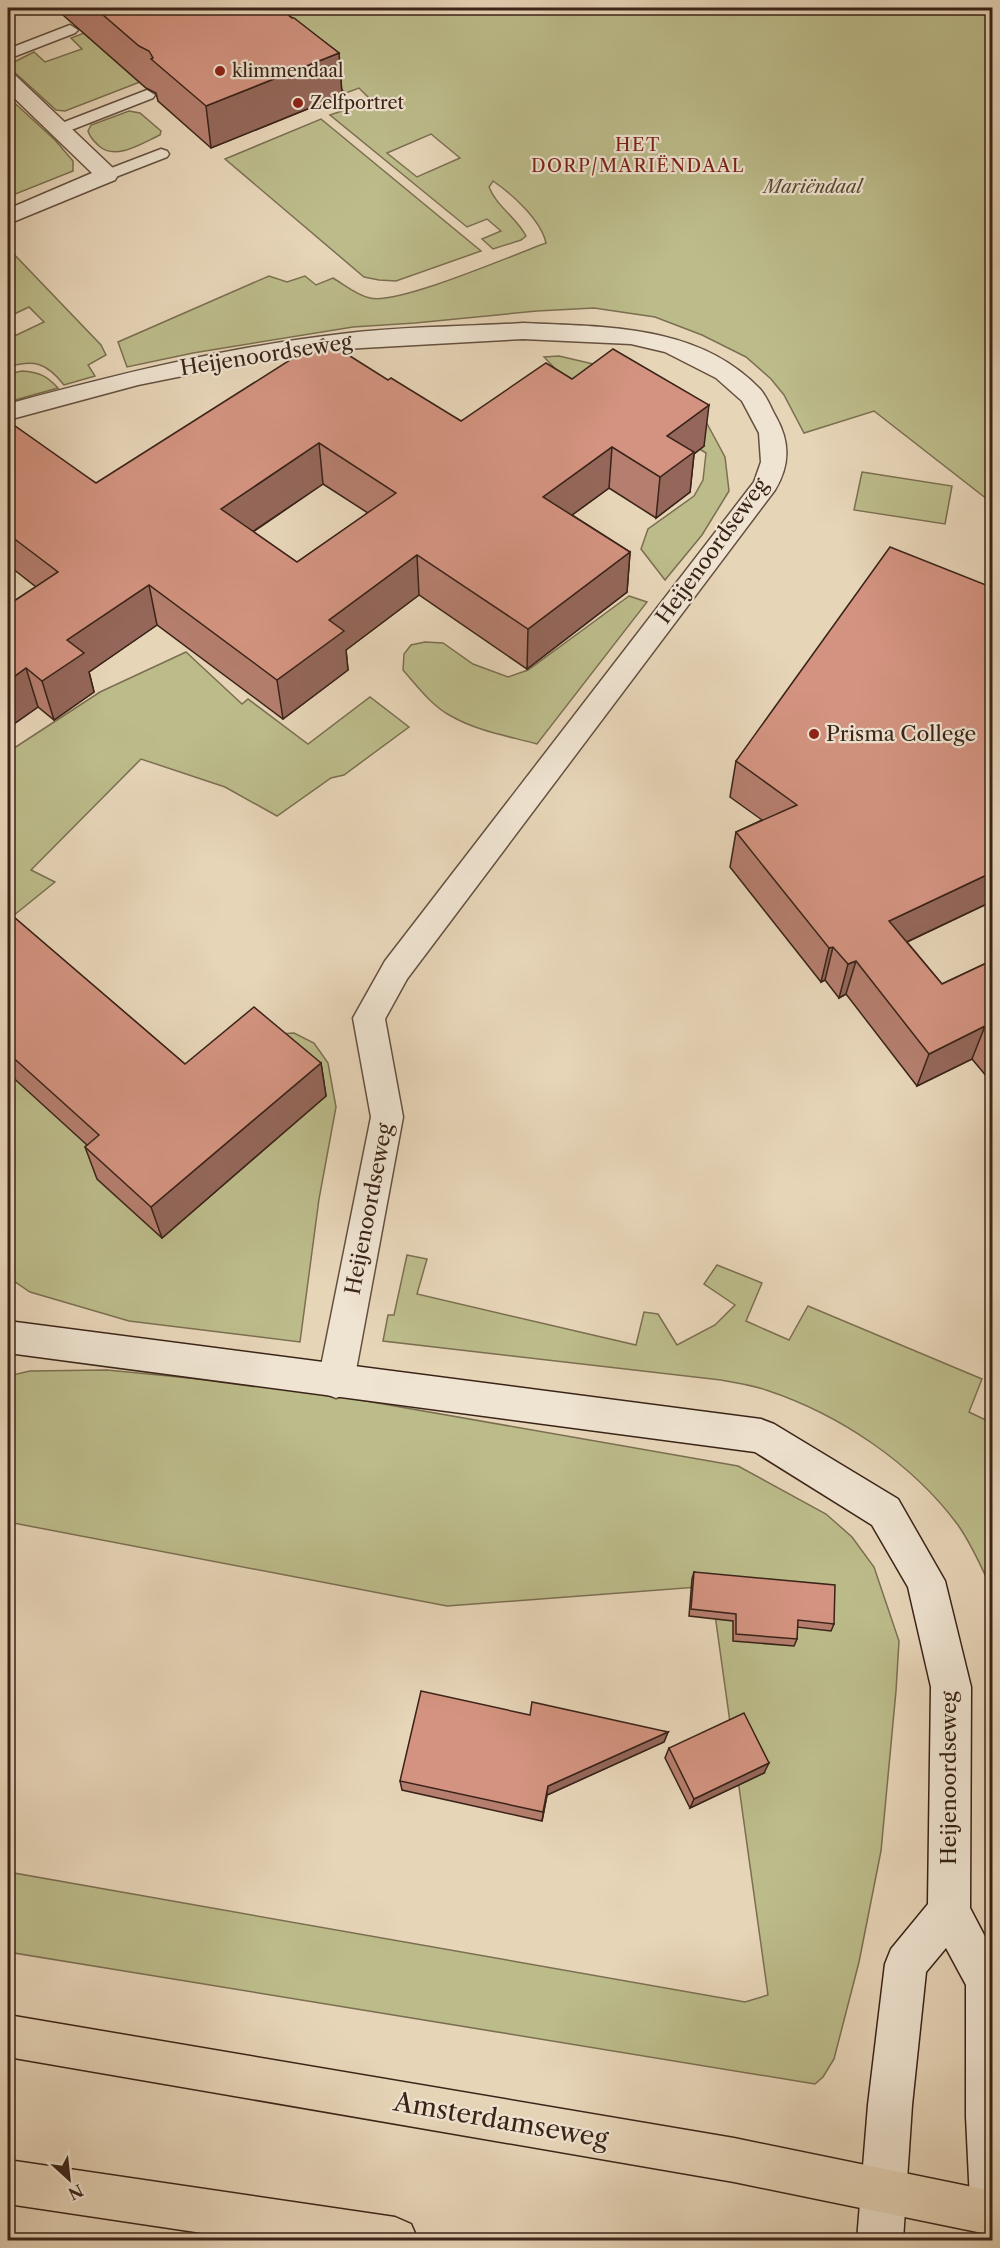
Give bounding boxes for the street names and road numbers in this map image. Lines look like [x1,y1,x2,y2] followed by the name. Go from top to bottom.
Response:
[178,328,355,380] street label: Heijenoordseweg
[650,472,773,628] street label: Heijenoordseweg
[340,1120,398,1297] street label: Heijenoordseweg
[936,1690,961,1865] street label: Heijenoordseweg
[390,2085,611,2155] street label: Amsterdamseweg

